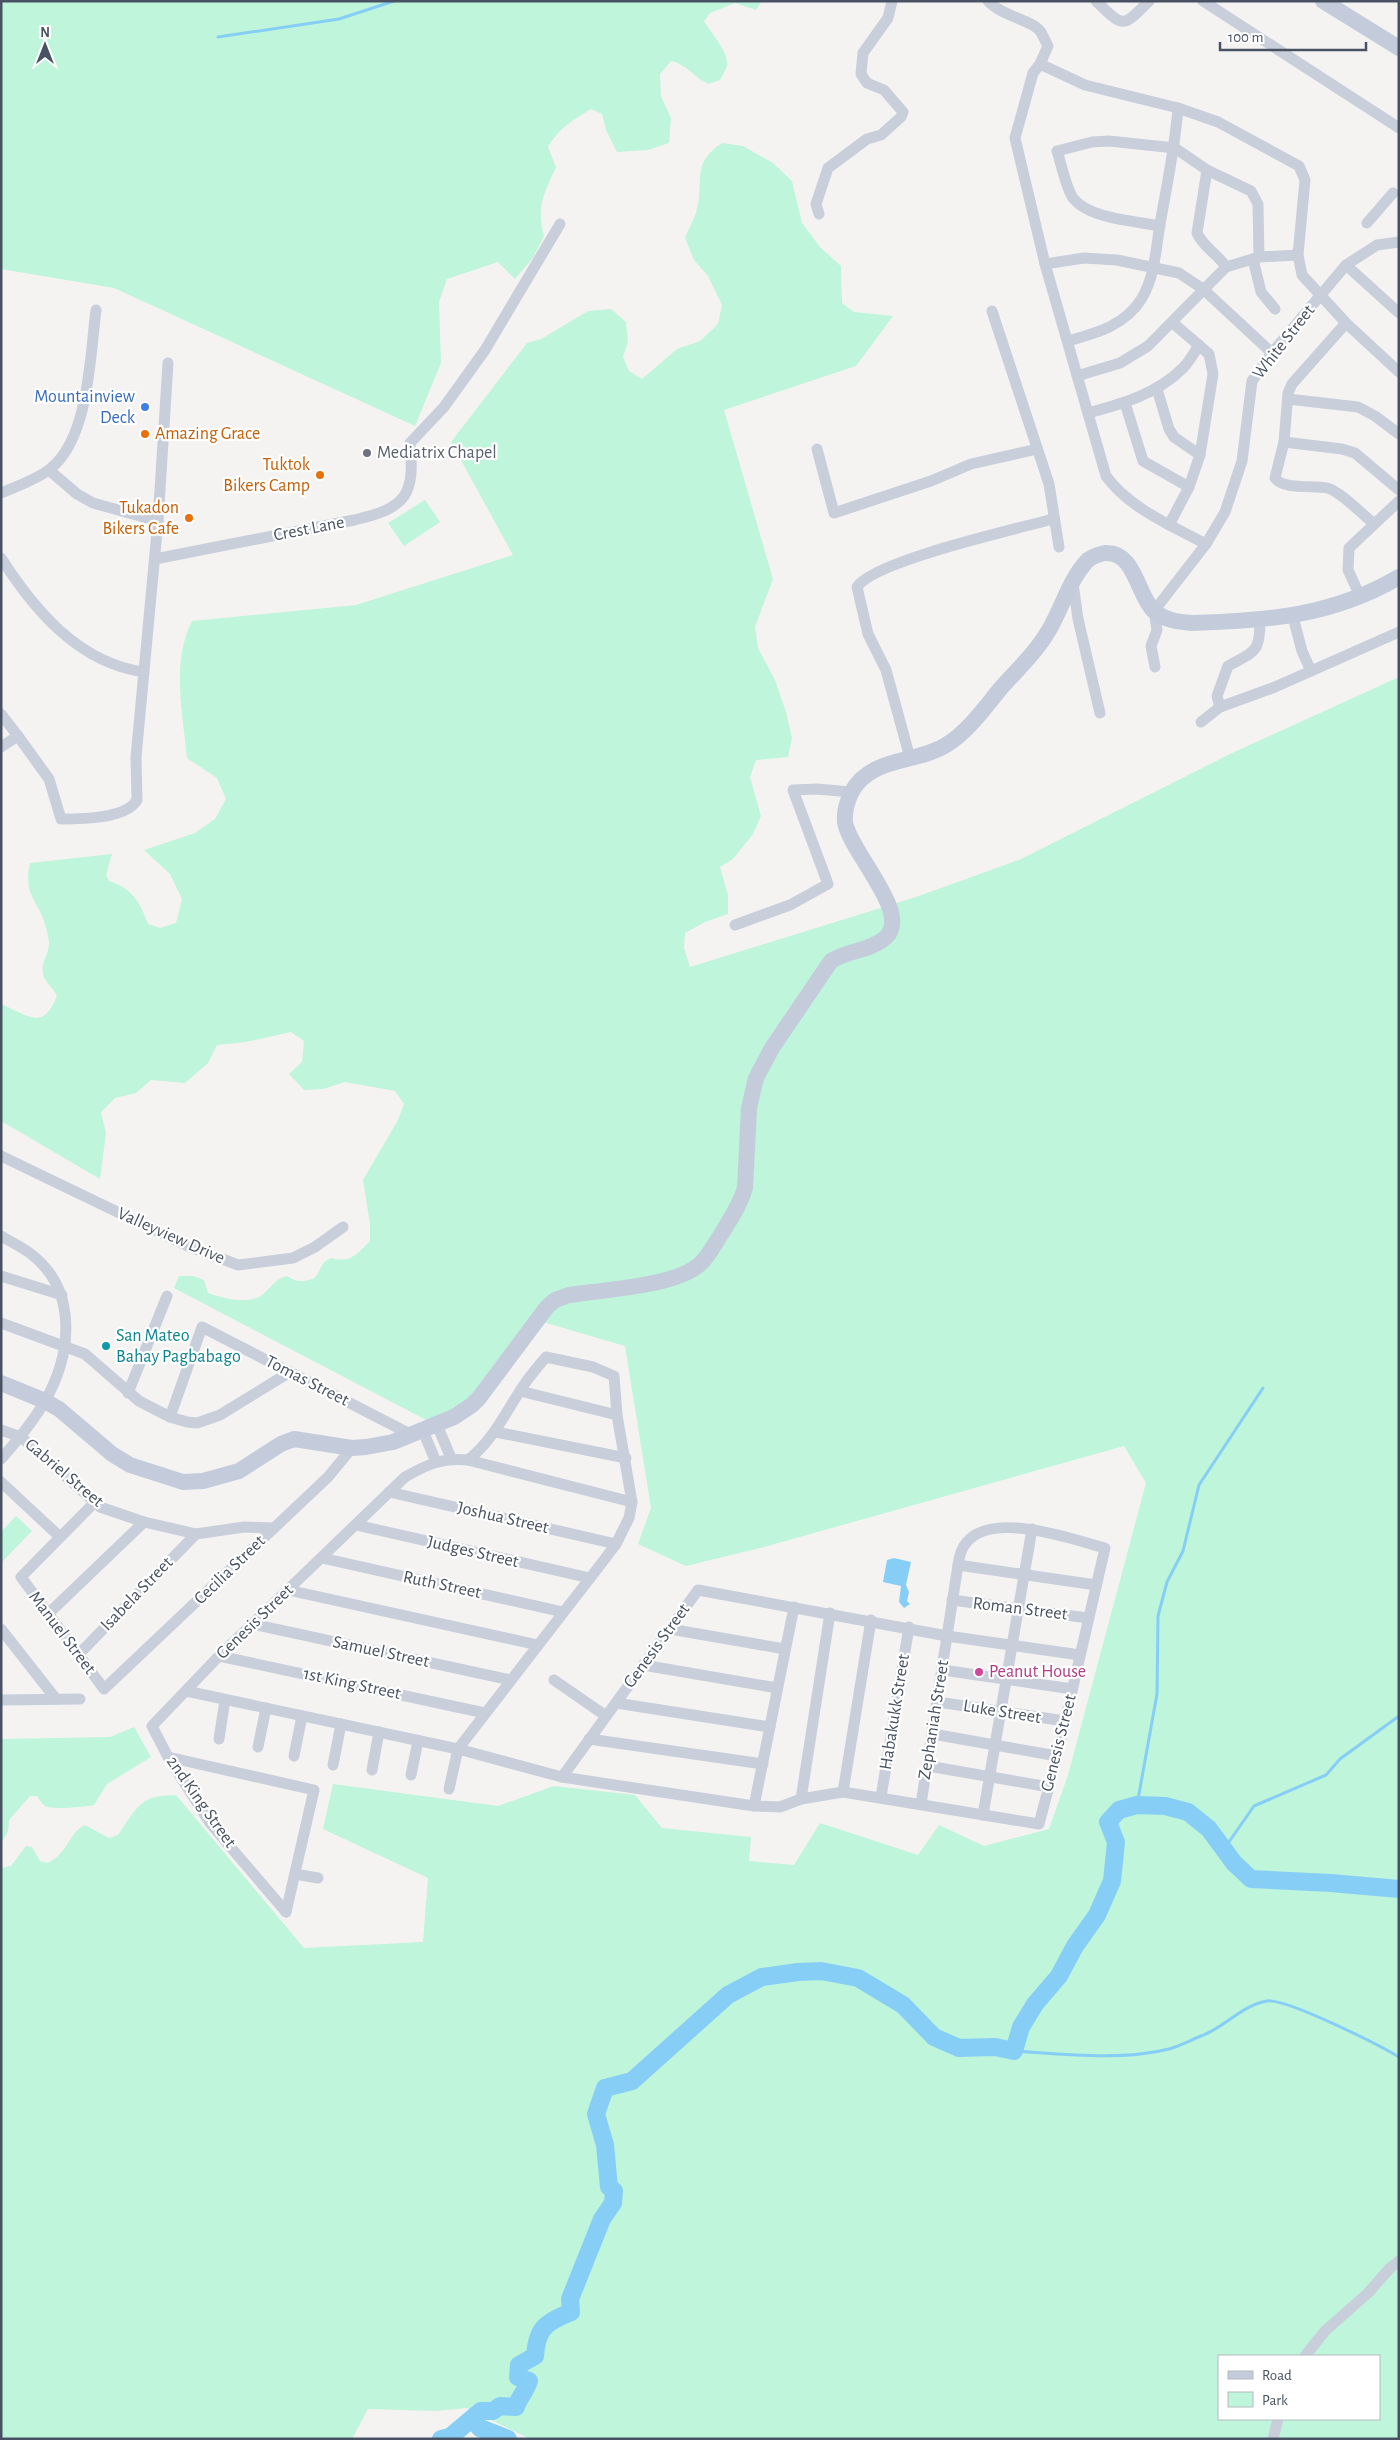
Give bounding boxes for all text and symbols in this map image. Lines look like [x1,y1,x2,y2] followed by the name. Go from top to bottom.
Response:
[20,20,70,70] north arrow
[1220,20,1366,52] scale bar
[40,26,50,40] text: N
[1228,30,1263,45] text: 100 m
[1250,301,1319,383] street label: White Street
[34,388,136,427] place label: Mountainview Deck
[139,401,151,413] marker: Mountainview Deck
[155,425,260,443] place label: Amazing Grace
[139,428,151,440] marker: Amazing Grace
[377,444,497,462] place label: Mediatrix Chapel
[361,447,373,459] marker: Mediatrix Chapel
[223,456,311,495] place label: Tuktok Bikers Camp
[314,469,326,481] marker: Tuktok Bikers Camp
[102,499,179,538] place label: Tukadon Bikers Cafe
[183,512,195,524] marker: Tukadon Bikers Cafe
[272,513,346,545] street label: Crest Lane
[115,1204,227,1268] street label: Valleyview Drive
[116,1327,241,1366] place label: San Mateo Bahay Pagbabago
[100,1340,112,1352] marker: San Mateo Bahay Pagbabago
[262,1352,352,1410] street label: Tomas Street
[21,1435,107,1511] street label: Gabriel Street
[456,1499,551,1537] street label: Joshua Street
[191,1532,269,1608] street label: Cecilia Street
[426,1533,521,1571] street label: Judges Street
[97,1553,177,1634] street label: Isabela Street
[401,1568,483,1602] street label: Ruth Street
[213,1581,297,1663] street label: Genesis Street
[25,1588,99,1678] street label: Manuel Street
[972,1594,1069,1624] street label: Roman Street
[621,1600,694,1691] street label: Genesis Street
[331,1633,431,1671] street label: Samuel Street
[877,1653,913,1771] street label: Habakukk Street
[916,1659,952,1781] street label: Zephaniah Street
[989,1663,1086,1681] place label: Peanut House
[302,1665,403,1703] street label: 1st King Street
[973,1666,985,1678] marker: Peanut House
[1038,1692,1080,1793] street label: Genesis Street
[962,1697,1042,1727] street label: Luke Street
[163,1753,239,1851] street label: 2nd King Street
[1218,2355,1380,2420] legend
[1262,2368,1292,2383] text: Road
[1262,2393,1288,2408] text: Park

